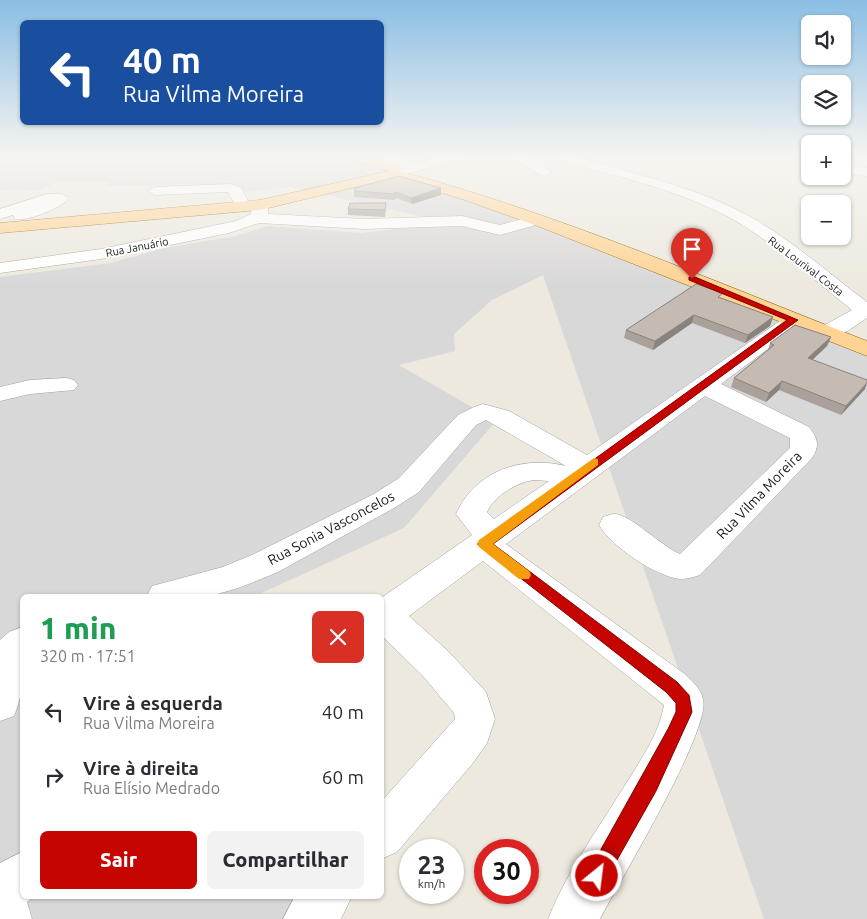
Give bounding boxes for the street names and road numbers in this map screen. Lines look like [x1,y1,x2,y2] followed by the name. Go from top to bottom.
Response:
[766,234,846,298] street label: Rua Lourival Costa
[105,235,169,259] street label: Rua Januário
[713,448,805,542] street label: Rua Vilma Moreira
[265,488,397,568] street label: Rua Sonia Vasconcelos

